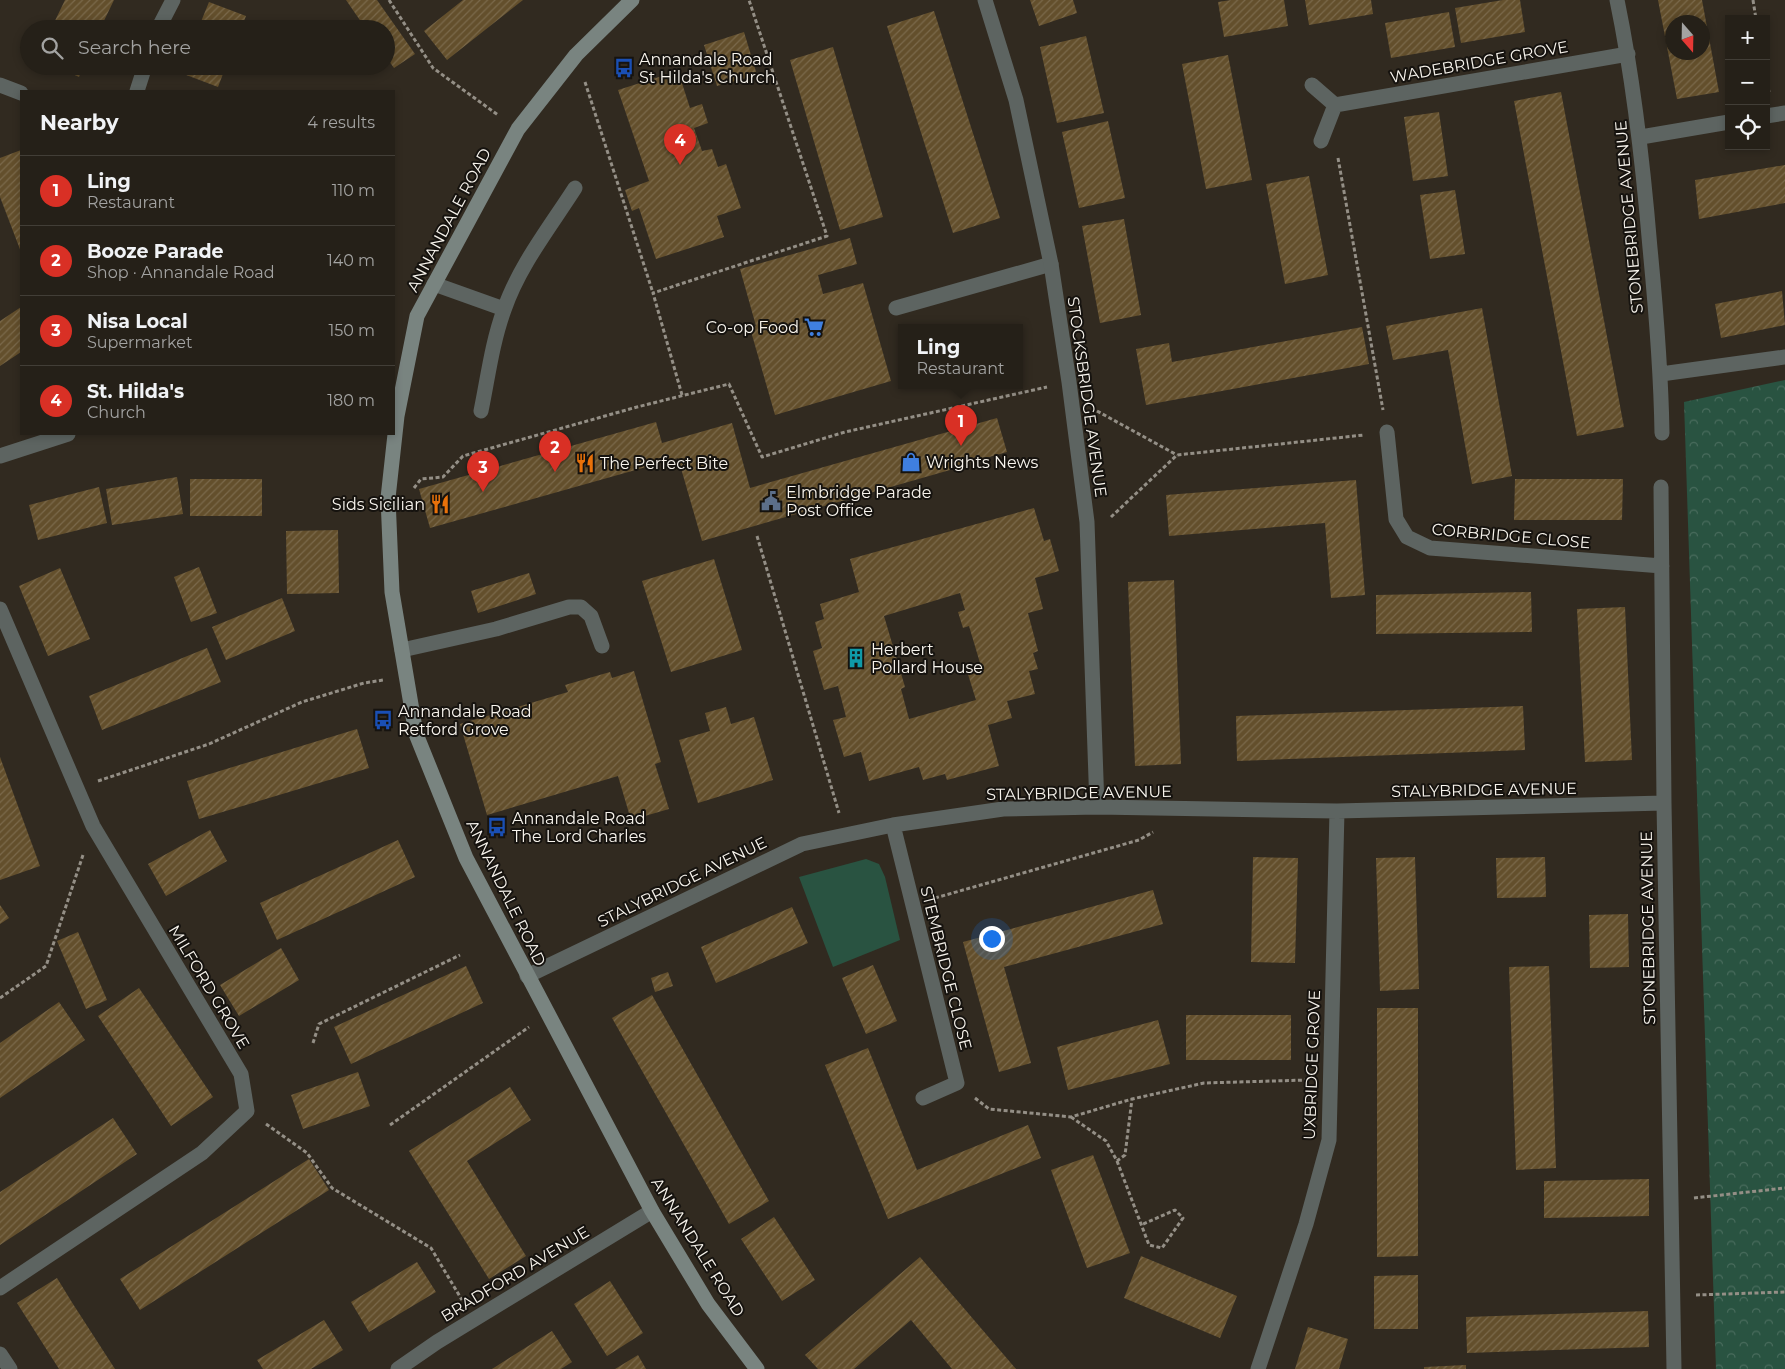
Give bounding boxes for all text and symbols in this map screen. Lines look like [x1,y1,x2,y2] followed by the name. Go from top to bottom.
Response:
[1665,15,1710,60] north arrow
[1725,15,1770,150] map controls
[1725,15,1770,60] button: +
[20,20,395,75] search box
[38,34,66,62] icon: search
[78,36,191,59] text: Search here
[1389,37,1569,87] street label: WADEBRIDGE GROVE
[639,50,776,87] place label: Annandale Road St Hilda's Church
[613,57,635,79] bus stop icon: Annandale Road St Hilda's Church
[1725,60,1770,105] button: −
[1725,105,1770,150] button: locate
[40,110,119,135] text: Nearby
[307,113,375,132] text: 4 results
[1611,120,1647,314] street label: STONEBRIDGE AVENUE
[664,124,696,165] pin: 4
[403,145,495,295] street label: ANNANDALE ROAD
[87,170,131,193] text: Ling
[53,181,59,200] text: 1
[332,181,375,200] text: 110 m
[87,193,175,212] text: Restaurant
[87,240,224,263] text: Booze Parade
[51,251,61,270] text: 2
[327,251,375,270] text: 140 m
[87,263,275,282] text: Shop · Annandale Road
[1064,296,1110,498] street label: STOCKSBRIDGE AVENUE
[87,310,188,333] text: Nisa Local
[803,316,825,338] supermarket icon: Co-op Food
[706,318,799,337] place label: Co-op Food
[51,321,61,340] text: 3
[328,321,375,340] text: 150 m
[898,324,1023,389] popup
[87,333,193,352] text: Supermarket
[917,336,960,359] text: Ling
[917,359,1004,378] text: Restaurant
[87,380,184,403] text: St. Hilda's
[50,391,62,410] text: 4
[327,391,375,410] text: 180 m
[87,403,146,422] text: Church
[945,405,977,446] pin: 1
[539,431,571,472] pin: 2
[467,451,499,492] pin: 3
[900,451,922,473] shop icon: Wrights News
[574,452,596,474] restaurant icon: The Perfect Bite
[926,453,1039,472] place label: Wrights News
[600,454,728,473] place label: The Perfect Bite
[786,483,932,520] place label: Elmbridge Parade Post Office
[760,490,782,512] public building icon: Elmbridge Parade Post Office
[429,493,451,515] restaurant icon: Sids Sicilian
[332,495,425,514] place label: Sids Sicilian
[1431,520,1591,552] street label: CORBRIDGE CLOSE
[871,640,983,677] place label: Herbert Pollard House
[845,647,867,669] building icon: Herbert Pollard House
[398,702,532,739] place label: Annandale Road Retford Grove
[372,709,394,731] bus stop icon: Annandale Road Retford Grove
[1391,779,1577,801] street label: STALYBRIDGE AVENUE
[986,782,1172,804] street label: STALYBRIDGE AVENUE
[512,809,646,846] place label: Annandale Road The Lord Charles
[486,816,508,838] bus stop icon: Annandale Road The Lord Charles
[462,817,550,969] street label: ANNANDALE ROAD
[1637,831,1659,1025] street label: STONEBRIDGE AVENUE
[594,833,770,931] street label: STALYBRIDGE AVENUE
[916,884,976,1052] street label: STEMBRIDGE CLOSE
[165,922,253,1052] street label: MILFORD GROVE
[979,926,1005,952] your location
[1300,990,1324,1140] street label: UXBRIDGE GROVE
[647,1174,749,1320] street label: ANNANDALE ROAD
[437,1222,593,1326] street label: BRADFORD AVENUE

